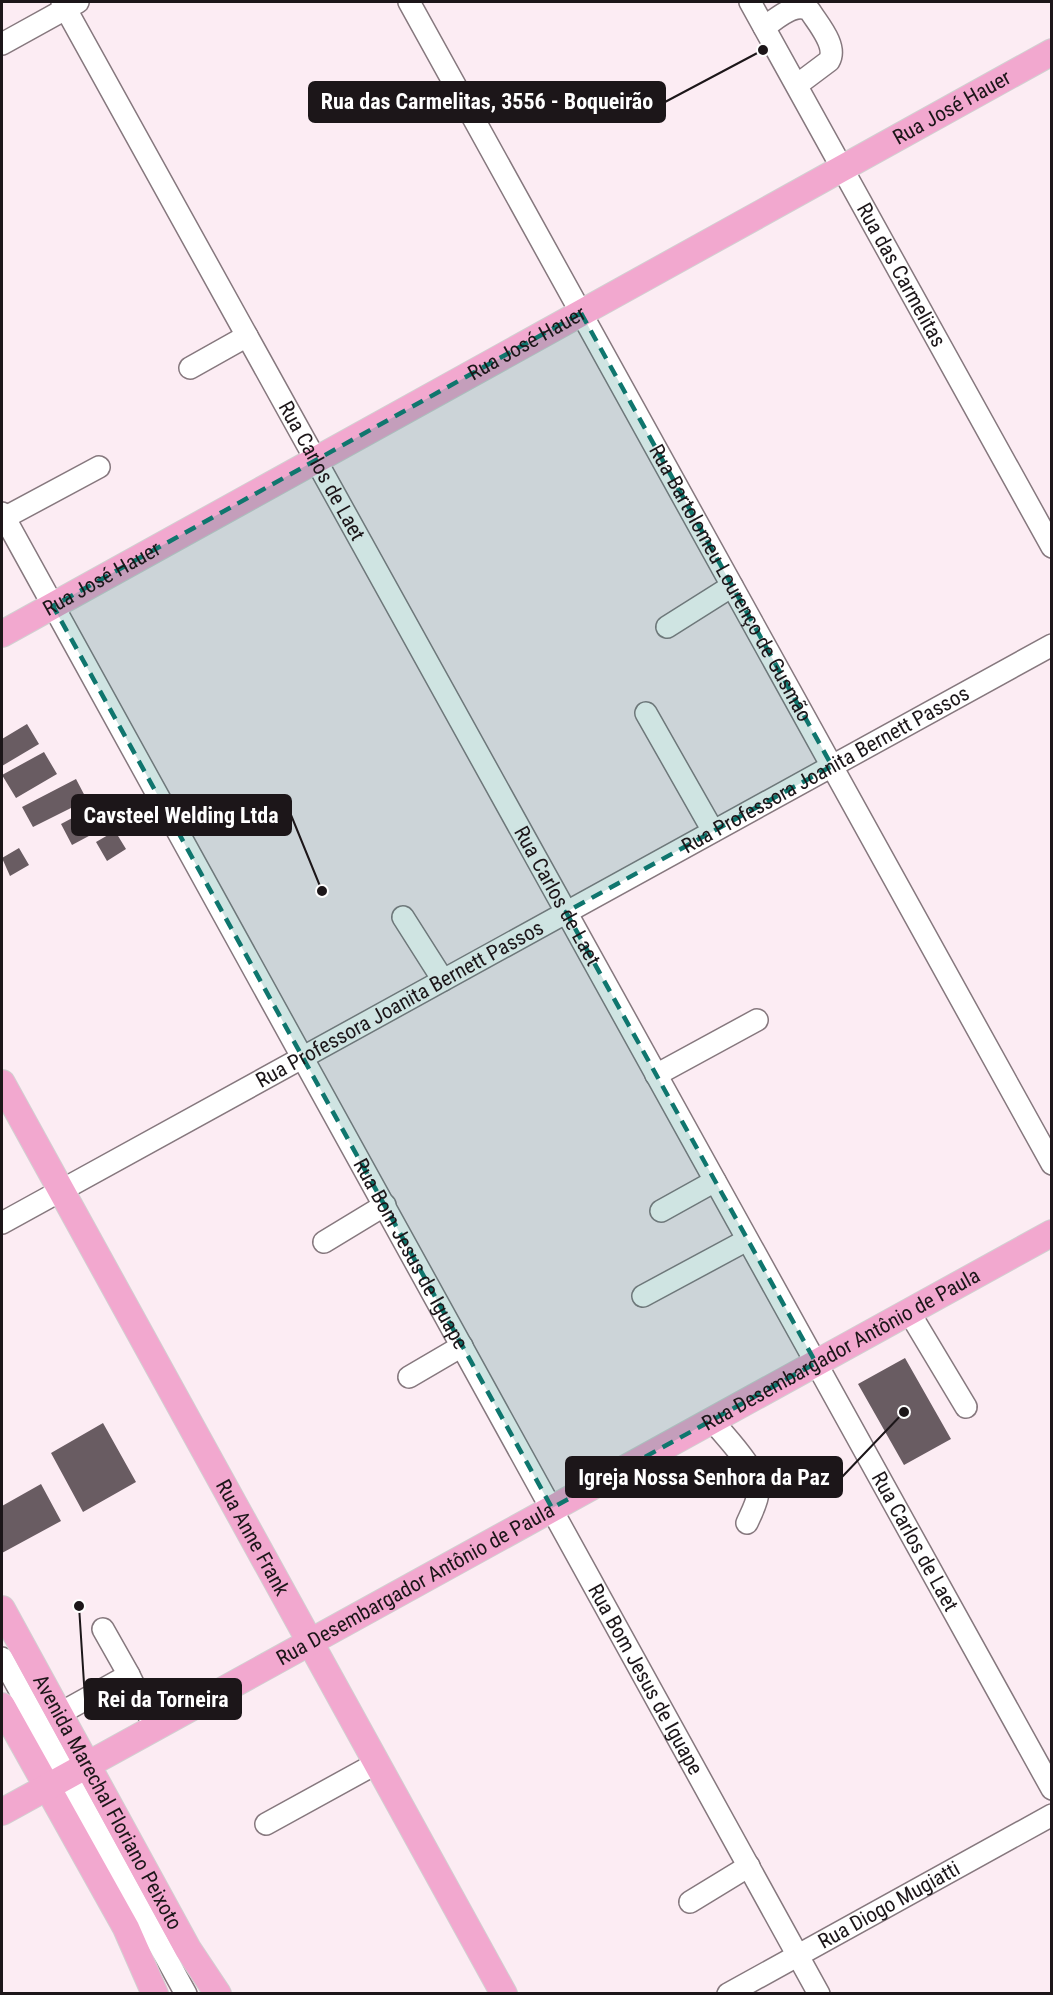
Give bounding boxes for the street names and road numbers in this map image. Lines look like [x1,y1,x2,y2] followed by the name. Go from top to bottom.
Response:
[889,65,1015,150] street label: Rua José Hauer
[852,199,951,351] street label: Rua das Carmelitas
[464,301,590,385] street label: Rua José Hauer
[274,397,370,545] street label: Rua Carlos de Laet
[644,440,817,726] street label: Rua Bartolomeu Lourenço de Gusmão
[39,537,165,621] street label: Rua José Hauer
[678,681,973,858] street label: Rua Professora Joanita Bernett Passos
[509,822,605,970] street label: Rua Carlos de Laet
[252,915,548,1093] street label: Rua Professora Joanita Bernett Passos
[348,1154,473,1353] street label: Rua Bom Jesus de Iguape
[698,1263,984,1436] street label: Rua Desembargador Antônio de Paula
[867,1468,963,1615] street label: Rua Carlos de Laet
[211,1475,294,1600] street label: Rua Anne Frank
[272,1498,558,1670] street label: Rua Desembargador Antônio de Paula
[583,1580,708,1779] street label: Rua Bom Jesus de Iguape
[28,1670,187,1934] street label: Avenida Marechal Floriano Peixoto
[814,1856,964,1954] street label: Rua Diogo Mugiatti

